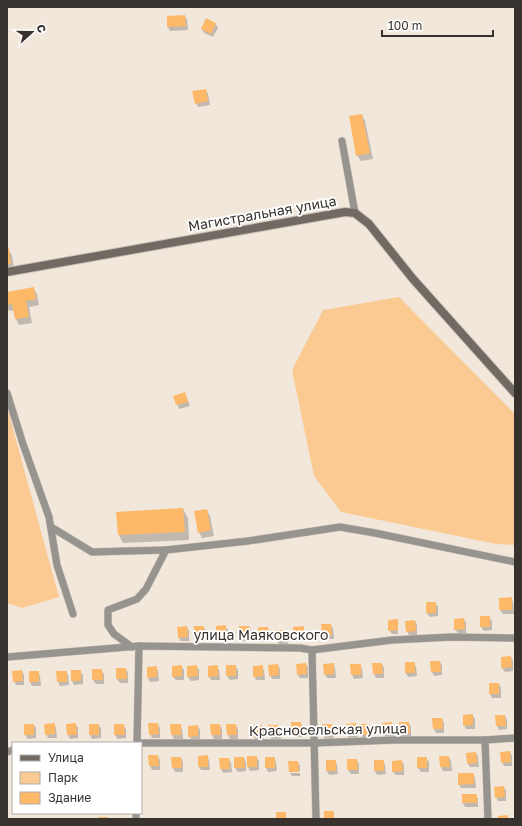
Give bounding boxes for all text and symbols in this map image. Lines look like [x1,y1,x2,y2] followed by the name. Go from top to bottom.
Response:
[12,12,52,52] north arrow
[382,12,493,38] scale bar
[388,18,422,33] text: 100 m
[34,22,49,34] text: С
[186,192,338,234] street label: Магистральная улица
[193,626,329,643] street label: улица Маяковского
[249,719,407,739] street label: Красносельская улица
[12,742,142,814] legend
[48,750,84,765] text: Улица
[48,770,78,785] text: Парк
[48,790,91,805] text: Здание

